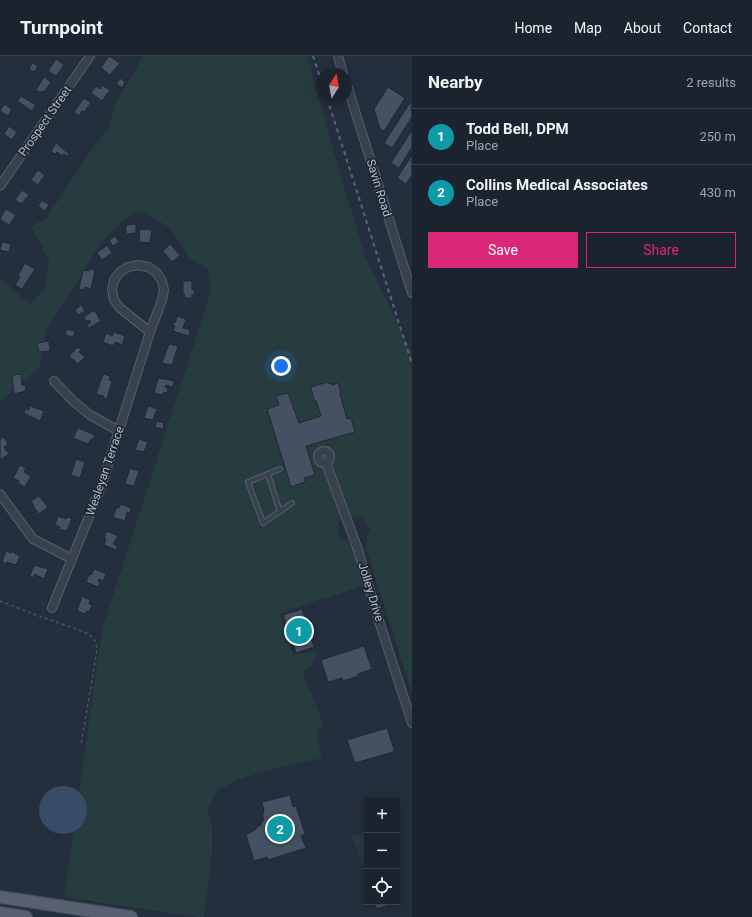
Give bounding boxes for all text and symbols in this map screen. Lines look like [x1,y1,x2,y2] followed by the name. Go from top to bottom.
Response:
[20,16,103,39] text: Turnpoint
[514,20,552,36] text: Home
[574,20,602,36] text: Map
[624,20,661,36] text: About
[683,20,732,36] text: Contact
[316,68,352,104] north arrow
[428,72,483,92] text: Nearby
[686,75,736,90] text: 2 results
[16,83,74,159] street label: Prospect Street
[466,120,569,138] text: Todd Bell, DPM
[437,129,445,144] text: 1
[699,129,736,144] text: 250 m
[466,138,498,153] text: Place
[364,158,394,218] street label: Savin Road
[466,176,648,194] text: Collins Medical Associates
[437,185,445,200] text: 2
[699,185,736,200] text: 430 m
[466,194,498,209] text: Place
[428,232,578,268] button: Save
[586,232,736,268] button: Share
[271,356,291,376] your location
[83,424,127,518] street label: Wesleyan Terrace
[355,561,387,623] street label: Jolley Drive
[286,616,312,646] pin: 1
[364,797,400,905] map controls
[364,797,400,833] button: +
[267,814,293,844] pin: 2
[364,833,400,869] button: −
[364,869,400,905] button: locate

